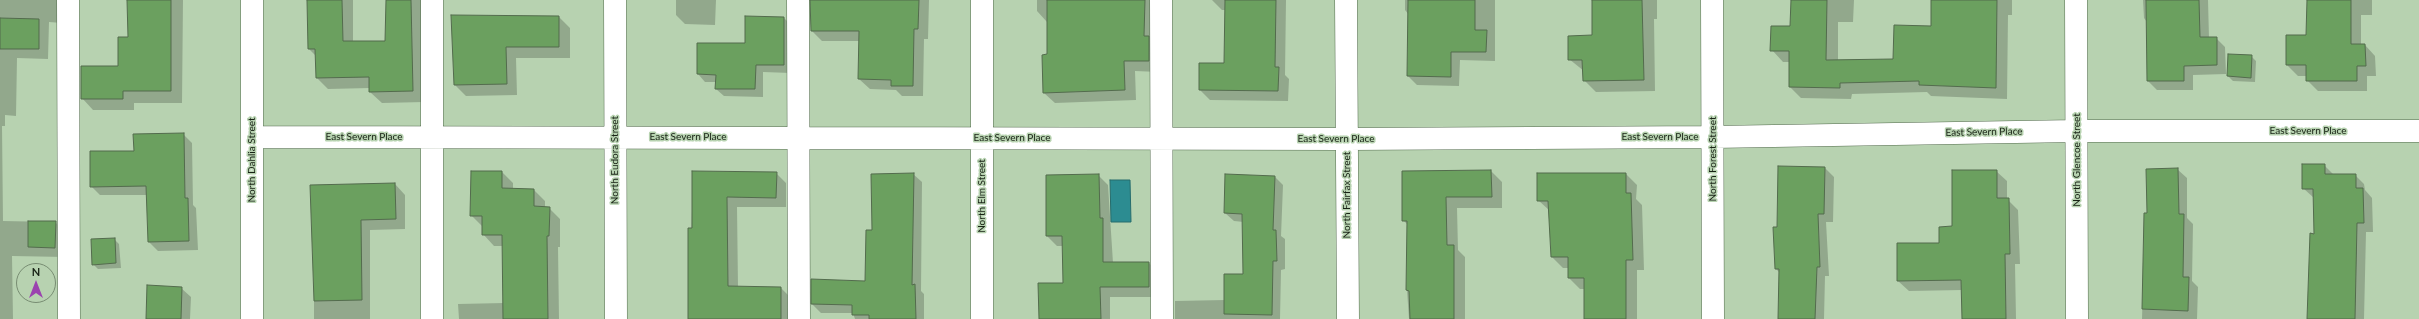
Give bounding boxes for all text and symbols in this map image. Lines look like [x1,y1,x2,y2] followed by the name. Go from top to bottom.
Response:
[2071,113,2083,207] street label: North Glencoe Street
[609,116,621,204] street label: North Eudora Street
[246,117,258,203] street label: North Dahlia Street
[1707,117,1719,201] street label: North Forest Street
[1945,125,2023,139] street label: East Severn Place
[2269,125,2347,137] street label: East Severn Place
[325,131,403,143] street label: East Severn Place
[649,131,727,143] street label: East Severn Place
[1621,131,1699,143] street label: East Severn Place
[973,132,1051,144] street label: East Severn Place
[1297,133,1375,145] street label: East Severn Place
[1341,152,1353,238] street label: North Fairfax Street
[976,159,988,233] street label: North Elm Street
[16,263,56,303] north arrow
[32,265,40,278] text: N

